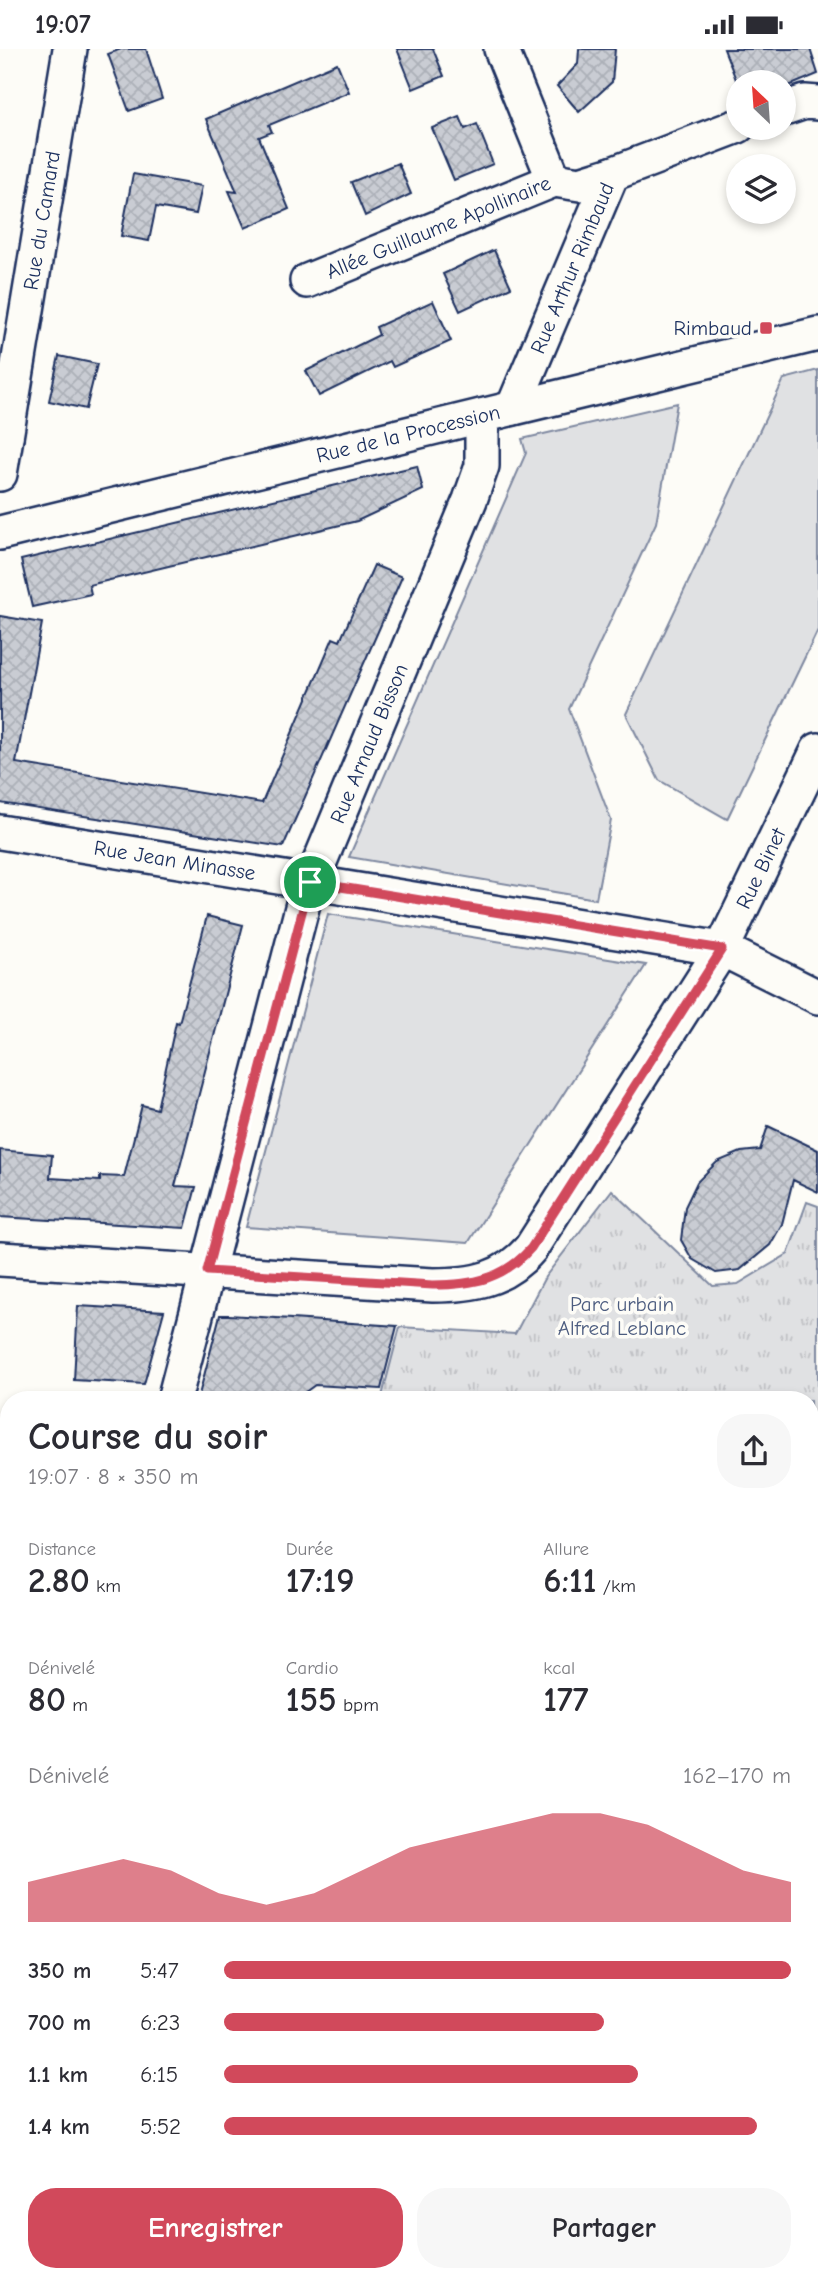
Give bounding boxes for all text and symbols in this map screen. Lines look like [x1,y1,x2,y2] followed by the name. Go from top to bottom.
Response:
[35,10,91,40] text: 19:07
[726,70,796,140] north arrow
[726,70,796,224] map controls
[19,149,65,292] street label: Rue du Camard
[726,154,796,224] button: layers
[323,171,554,284] street label: Allée Guillaume Apollinaire
[525,179,619,357] street label: Rue Arthur Rimbaud
[673,316,752,340] place label: Rimbaud
[758,320,774,336] marker: Rimbaud
[314,400,503,468] street label: Rue de la Procession
[325,660,413,827] street label: Rue Arnaud Bisson
[731,823,791,913] street label: Rue Binet
[92,835,257,885] street label: Rue Jean Minasse
[280,852,340,912] pin
[291,863,329,901] icon: arrive
[558,1292,686,1340] park label: Parc urbain Alfred Leblanc
[717,1414,791,1488] button: share
[28,1415,267,1459] text: Course du soir
[28,1463,198,1490] text: 19:07 · 8 × 350 m
[28,1538,96,1560] text: Distance
[286,1538,333,1560] text: Durée
[543,1538,589,1560] text: Allure
[28,1560,90,1601] text: 2.80
[286,1560,354,1601] text: 17:19
[543,1560,596,1601] text: 6:11
[90,1575,121,1597] text: km
[596,1575,636,1597] text: /km
[28,1657,95,1679] text: Dénivelé
[286,1657,339,1679] text: Cardio
[543,1657,575,1679] text: kcal
[28,1679,66,1720] text: 80
[286,1679,337,1720] text: 155
[543,1679,589,1720] text: 177
[66,1694,88,1716] text: m
[337,1694,379,1716] text: bpm
[28,1762,109,1789] text: Dénivelé
[683,1762,791,1789] text: 162–170 m
[28,1957,91,1984] text: 350 m
[140,1957,179,1984] text: 5:47
[28,2009,91,2036] text: 700 m
[140,2009,180,2036] text: 6:23
[28,2061,88,2088] text: 1.1 km
[140,2061,178,2088] text: 6:15
[28,2113,90,2140] text: 1.4 km
[140,2113,181,2140] text: 5:52
[28,2188,403,2268] button: Enregistrer
[417,2188,791,2268] button: Partager

